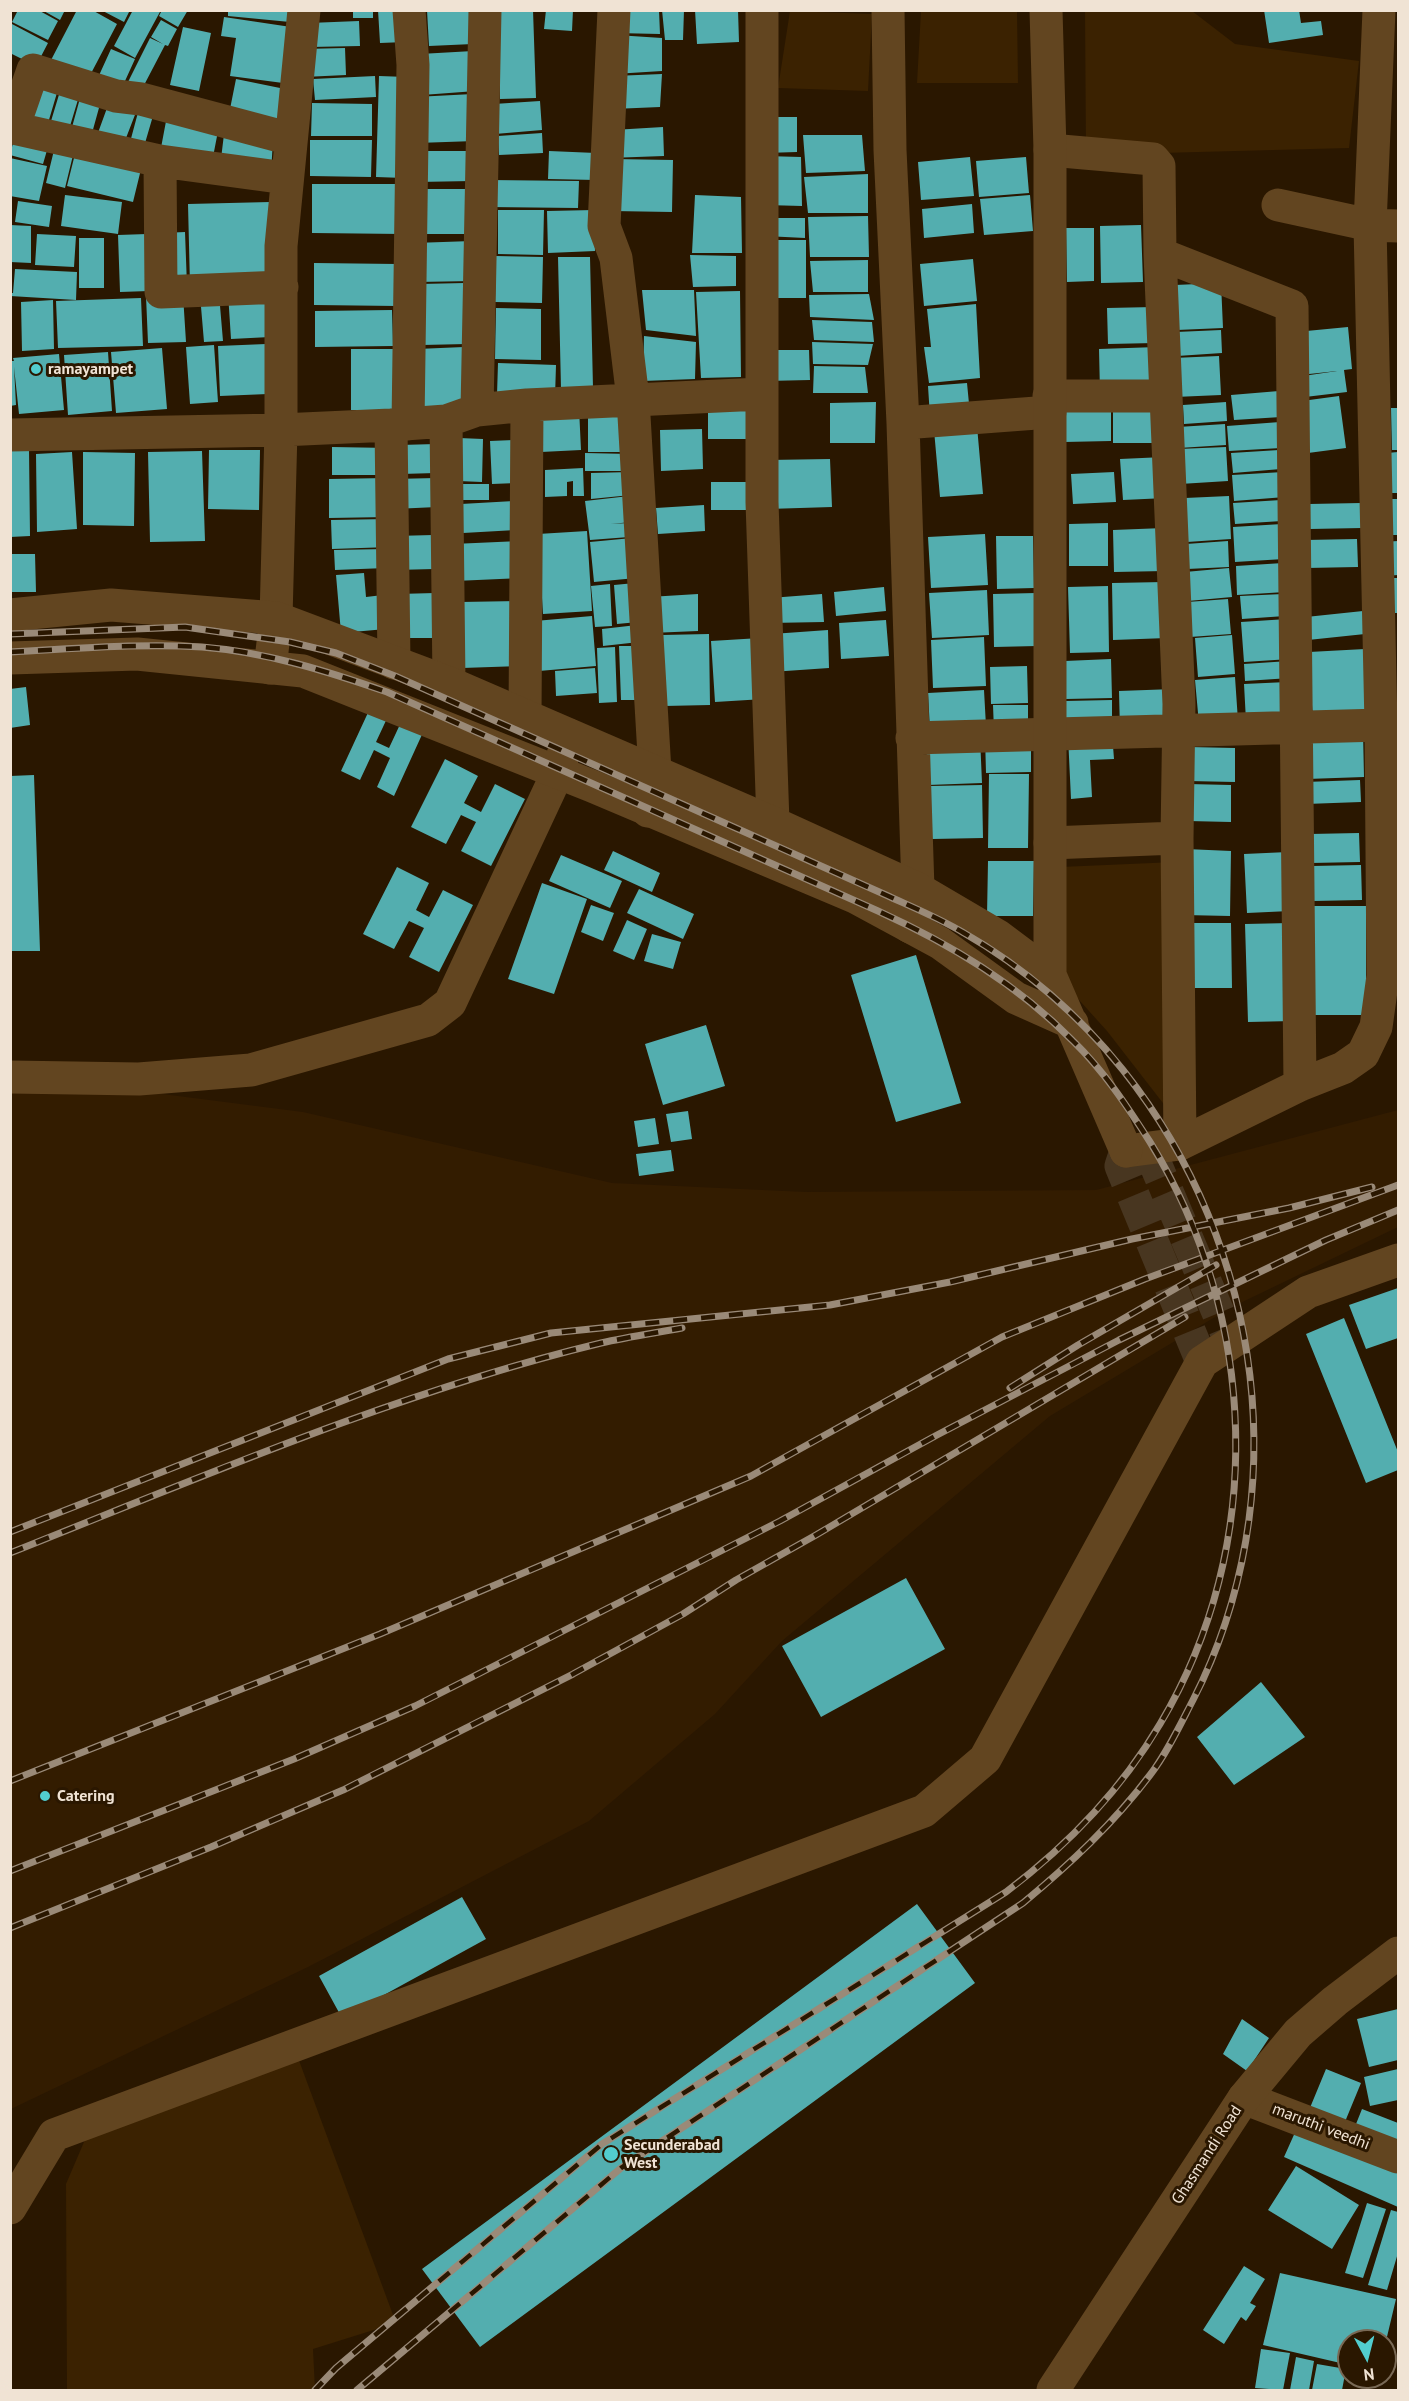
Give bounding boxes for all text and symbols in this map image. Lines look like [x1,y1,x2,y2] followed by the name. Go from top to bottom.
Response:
[48,359,133,379] place label: ramayampet
[29,362,43,376] marker: ramayampet
[57,1786,115,1806] place label: Catering
[38,1789,52,1803] marker: Catering
[1269,2100,1373,2154] street label: maruthi veedhi
[1168,2102,1246,2208] street label: Ghasmandi Road
[624,2135,720,2173] place label: Secunderabad West
[602,2145,620,2163] marker: Secunderabad West
[1337,2329,1397,2389] north arrow
[1363,2364,1375,2385] text: N

